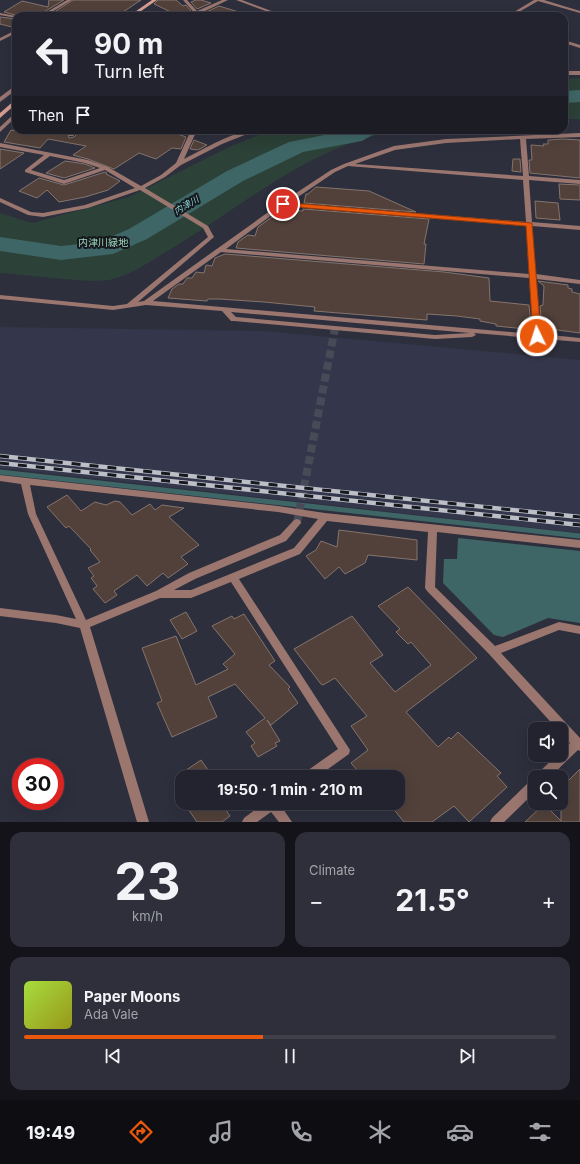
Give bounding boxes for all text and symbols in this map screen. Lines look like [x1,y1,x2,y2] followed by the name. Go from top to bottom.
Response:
[94,27,163,61] text: 90 m
[28,28,80,80] icon: left
[94,61,164,82] text: Turn left
[72,104,94,126] icon: arrive
[28,106,64,125] text: Then
[266,187,300,221] pin
[172,193,201,217] water label: 内津川
[272,193,294,215] icon: arrive
[78,236,129,248] park label: 内津川緑地
[516,315,558,357] position arrow
[528,722,568,810] map controls
[528,722,568,762] button: sound
[12,758,64,810] speed limit sign: 30
[528,770,568,810] button: search
[217,780,363,799] text: 19:50 · 1 min · 210 m
[114,850,181,913] text: 23
[309,862,355,878] text: Climate
[395,882,470,918] text: 21.5°
[309,888,324,914] text: −
[541,888,556,914] text: +
[132,908,163,924] text: km/h
[84,987,180,1006] text: Paper Moons
[84,1006,138,1022] text: Ada Vale
[102,1045,124,1067] icon: previous
[279,1045,301,1067] icon: pause
[456,1045,478,1067] icon: next
[127,1118,155,1146] icon: directions
[207,1118,235,1146] icon: music
[287,1118,315,1146] icon: phone
[366,1118,394,1146] icon: climate
[446,1118,474,1146] icon: car
[526,1118,554,1146] icon: filters
[26,1122,75,1143] text: 19:49

